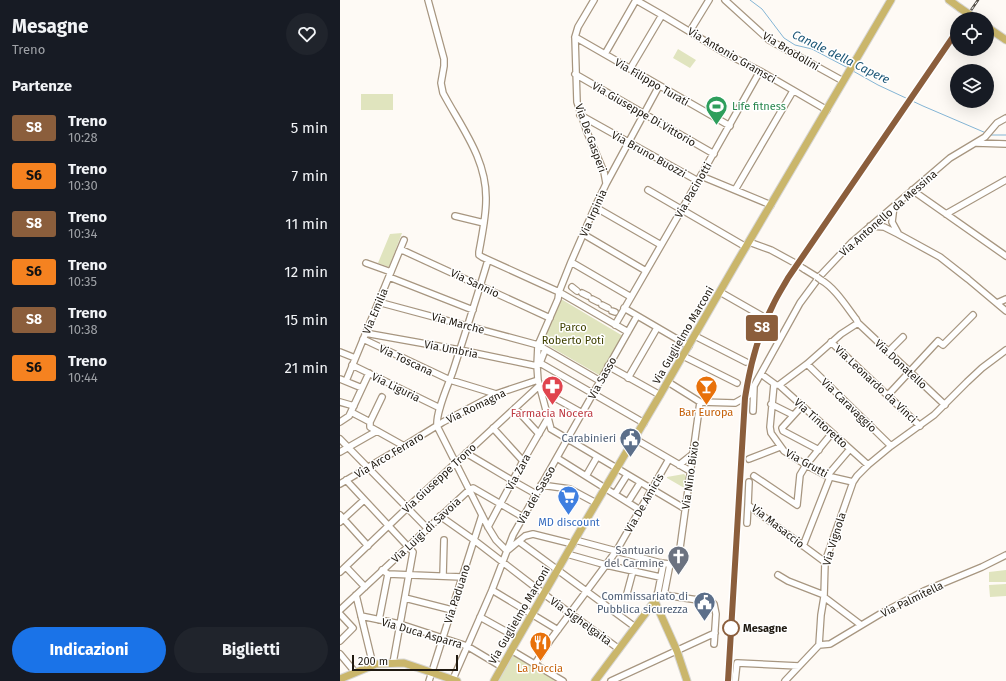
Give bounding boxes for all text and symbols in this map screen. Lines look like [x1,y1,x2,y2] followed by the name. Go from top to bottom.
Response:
[950,12,994,108] map controls
[950,12,994,56] button: locate
[286,13,328,55] button: heart
[12,15,89,38] text: Mesagne
[685,25,778,86] street label: Via Antonio Gramsci
[790,27,892,87] water label: Canale della Capere
[760,29,822,73] street label: Via Brodolini
[12,42,45,57] text: Treno
[612,56,691,109] street label: Via Filippo Turati
[950,64,994,108] button: layers
[12,77,72,95] text: Partenze
[589,79,698,150] street label: Via Giuseppe Di Vittorio
[703,93,729,126] sports icon: Life fitness
[732,100,786,113] place label: Life fitness
[572,102,609,174] street label: Via De Gasperi
[68,112,107,130] text: Treno
[26,119,42,136] text: S8
[291,119,328,137] text: 5 min
[609,129,688,180] street label: Via Bruno Buozzi
[68,130,98,145] text: 10:28
[68,160,107,178] text: Treno
[672,160,715,220] street label: Via Pacinotti
[26,167,42,184] text: S6
[291,167,328,185] text: 7 min
[837,167,940,259] street label: Via Antonello da Messina
[68,178,98,193] text: 10:30
[577,187,610,239] street label: Via Irpinia
[68,208,107,226] text: Treno
[26,215,42,232] text: S8
[285,215,328,233] text: 11 min
[68,226,97,241] text: 10:34
[68,256,107,274] text: Treno
[26,263,42,280] text: S6
[284,263,328,281] text: 12 min
[448,266,501,300] street label: Via Sannio
[68,274,97,289] text: 10:35
[650,284,717,387] street label: Via Guglielmo Marconi
[360,286,391,336] street label: Via Emilia
[68,304,107,322] text: Treno
[430,310,486,337] street label: Via Marche
[26,311,42,328] text: S8
[284,311,328,329] text: 15 min
[744,315,780,341] line badge: S8
[754,319,770,336] text: S8
[542,321,604,347] park label: Parco Roberto Potì
[68,322,98,337] text: 10:38
[872,337,929,392] street label: Via Donatello
[423,338,479,361] street label: Via Umbria
[377,342,435,379] street label: Via Toscana
[832,343,919,426] street label: Via Leonardo da Vinci
[68,352,107,370] text: Treno
[585,355,619,402] street label: Via Sasso
[26,359,42,376] text: S6
[285,359,328,377] text: 21 min
[68,370,98,385] text: 10:44
[370,370,422,405] street label: Via Liguria
[693,373,719,406] bar icon: Bar Europa
[539,374,565,407] pharmacy icon: Farmacia Nocera
[818,376,879,435] street label: Via Caravaggio
[444,386,508,426] street label: Via Romagna
[791,396,850,451] street label: Via Tintoretto
[679,406,733,419] place label: Bar Europa
[511,407,593,420] place label: Farmacia Nocera
[618,425,644,458] public building icon: Carabinieri
[352,430,426,481] street label: Via Arco Ferraro
[562,432,616,445] place label: Carabinieri
[679,440,702,510] street label: Via Nino Bixio
[400,441,479,516] street label: Via Giuseppe Trono
[783,446,830,480] street label: Via Grutti
[503,452,533,493] street label: Via Zara
[515,464,558,527] street label: Via dei Sasso
[622,471,667,535] street label: Via De Amicis
[556,483,582,516] supermarket icon: MD discount
[389,495,464,566] street label: Via Luigi di Savoia
[749,502,807,551] street label: Via Masaccio
[820,511,849,567] street label: Via Vignola
[538,516,600,529] place label: MD discount
[666,543,692,576] church icon: Santuario del Carmine
[604,544,664,570] place label: Santuario del Carmine
[442,563,473,626] street label: Via Paduano
[486,564,553,667] street label: Via Guglielmo Marconi
[879,579,946,620] street label: Via Palmitella
[691,589,717,622] public building icon: Commissariato di Pubblica sicurezza
[597,590,688,616] place label: Commissariato di Pubblica sicurezza
[547,595,614,648] street label: Via Sighelgaita
[380,616,464,651] street label: Via Duca Asparra
[722,619,740,637] marker: Mesagne
[743,622,787,635] place label: Mesagne
[12,627,166,673] button: Indicazioni
[174,627,328,673] button: Biglietti
[527,629,553,662] restaurant icon: La Puccia
[352,653,458,672] scale bar
[358,655,388,668] text: 200 m
[517,662,563,675] place label: La Puccia

